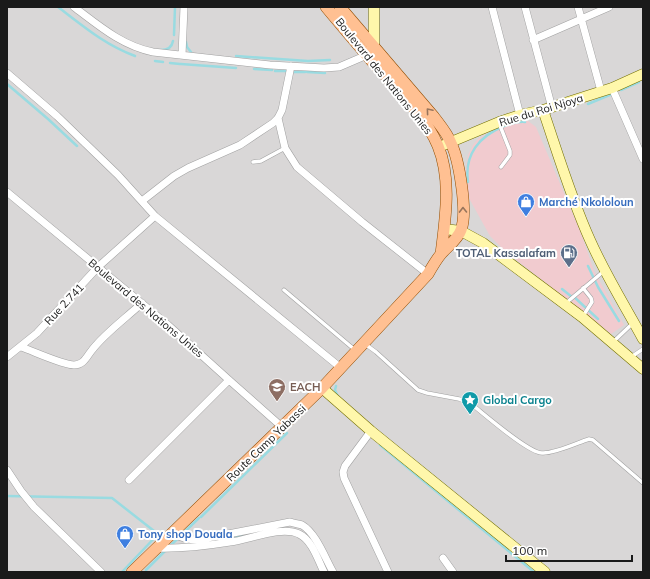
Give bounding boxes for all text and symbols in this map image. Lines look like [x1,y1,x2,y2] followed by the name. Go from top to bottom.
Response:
[333,15,435,137] street label: Boulevard des Nations Unies
[497,91,585,129] street label: Rue du Roi Njoya
[426,109,433,116] one-way arrow
[516,192,536,217] shop icon: Marché Nkololoun
[539,195,634,209] place label: Marché Nkololoun
[459,207,467,213] one-way arrow
[559,243,579,268] fuel station icon: TOTAL Kassalafam
[456,246,556,260] place label: TOTAL Kassalafam
[86,256,206,360] street label: Boulevard des Nations Unies
[41,280,87,328] street label: Rue 2.741
[267,377,287,402] school or university icon: EACH
[290,380,321,394] place label: EACH
[460,390,480,415] place icon: Global Cargo
[483,393,552,407] place label: Global Cargo
[223,401,309,485] street label: Route Camp Yabassi
[115,524,135,549] shop icon: Tony shop Douala
[138,527,233,541] place label: Tony shop Douala
[506,537,632,563] scale bar
[512,543,547,558] text: 100 m

